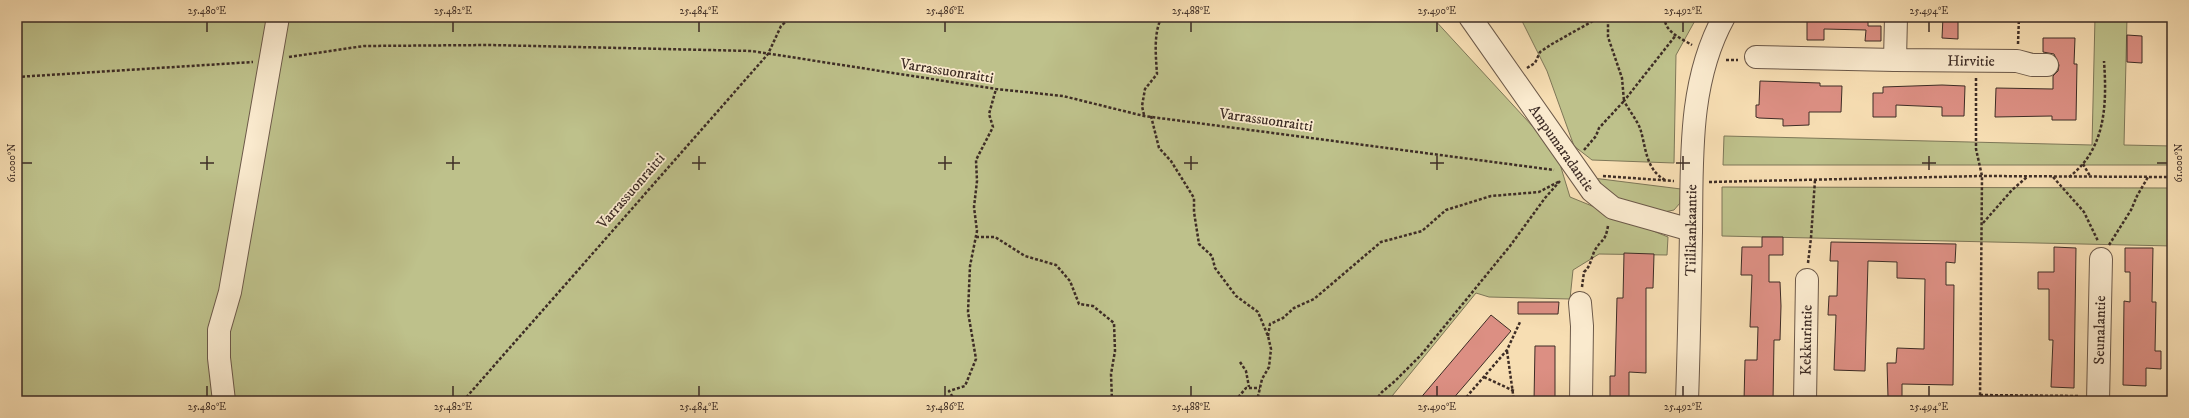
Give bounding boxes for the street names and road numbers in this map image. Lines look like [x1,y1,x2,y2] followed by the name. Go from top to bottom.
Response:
[1947,51,1995,70] street label: Hirvitie
[898,54,995,88] street label: Varrassuonraitti
[1525,101,1599,195] street label: Ampumaradantie
[1217,104,1314,136] street label: Varrassuonraitti
[592,149,669,233] street label: Varrassuonraitti
[1681,184,1701,276] street label: Tiilikankaantie
[2089,295,2110,365] street label: Seunalantie
[1796,304,1816,376] street label: Kekkurintie

